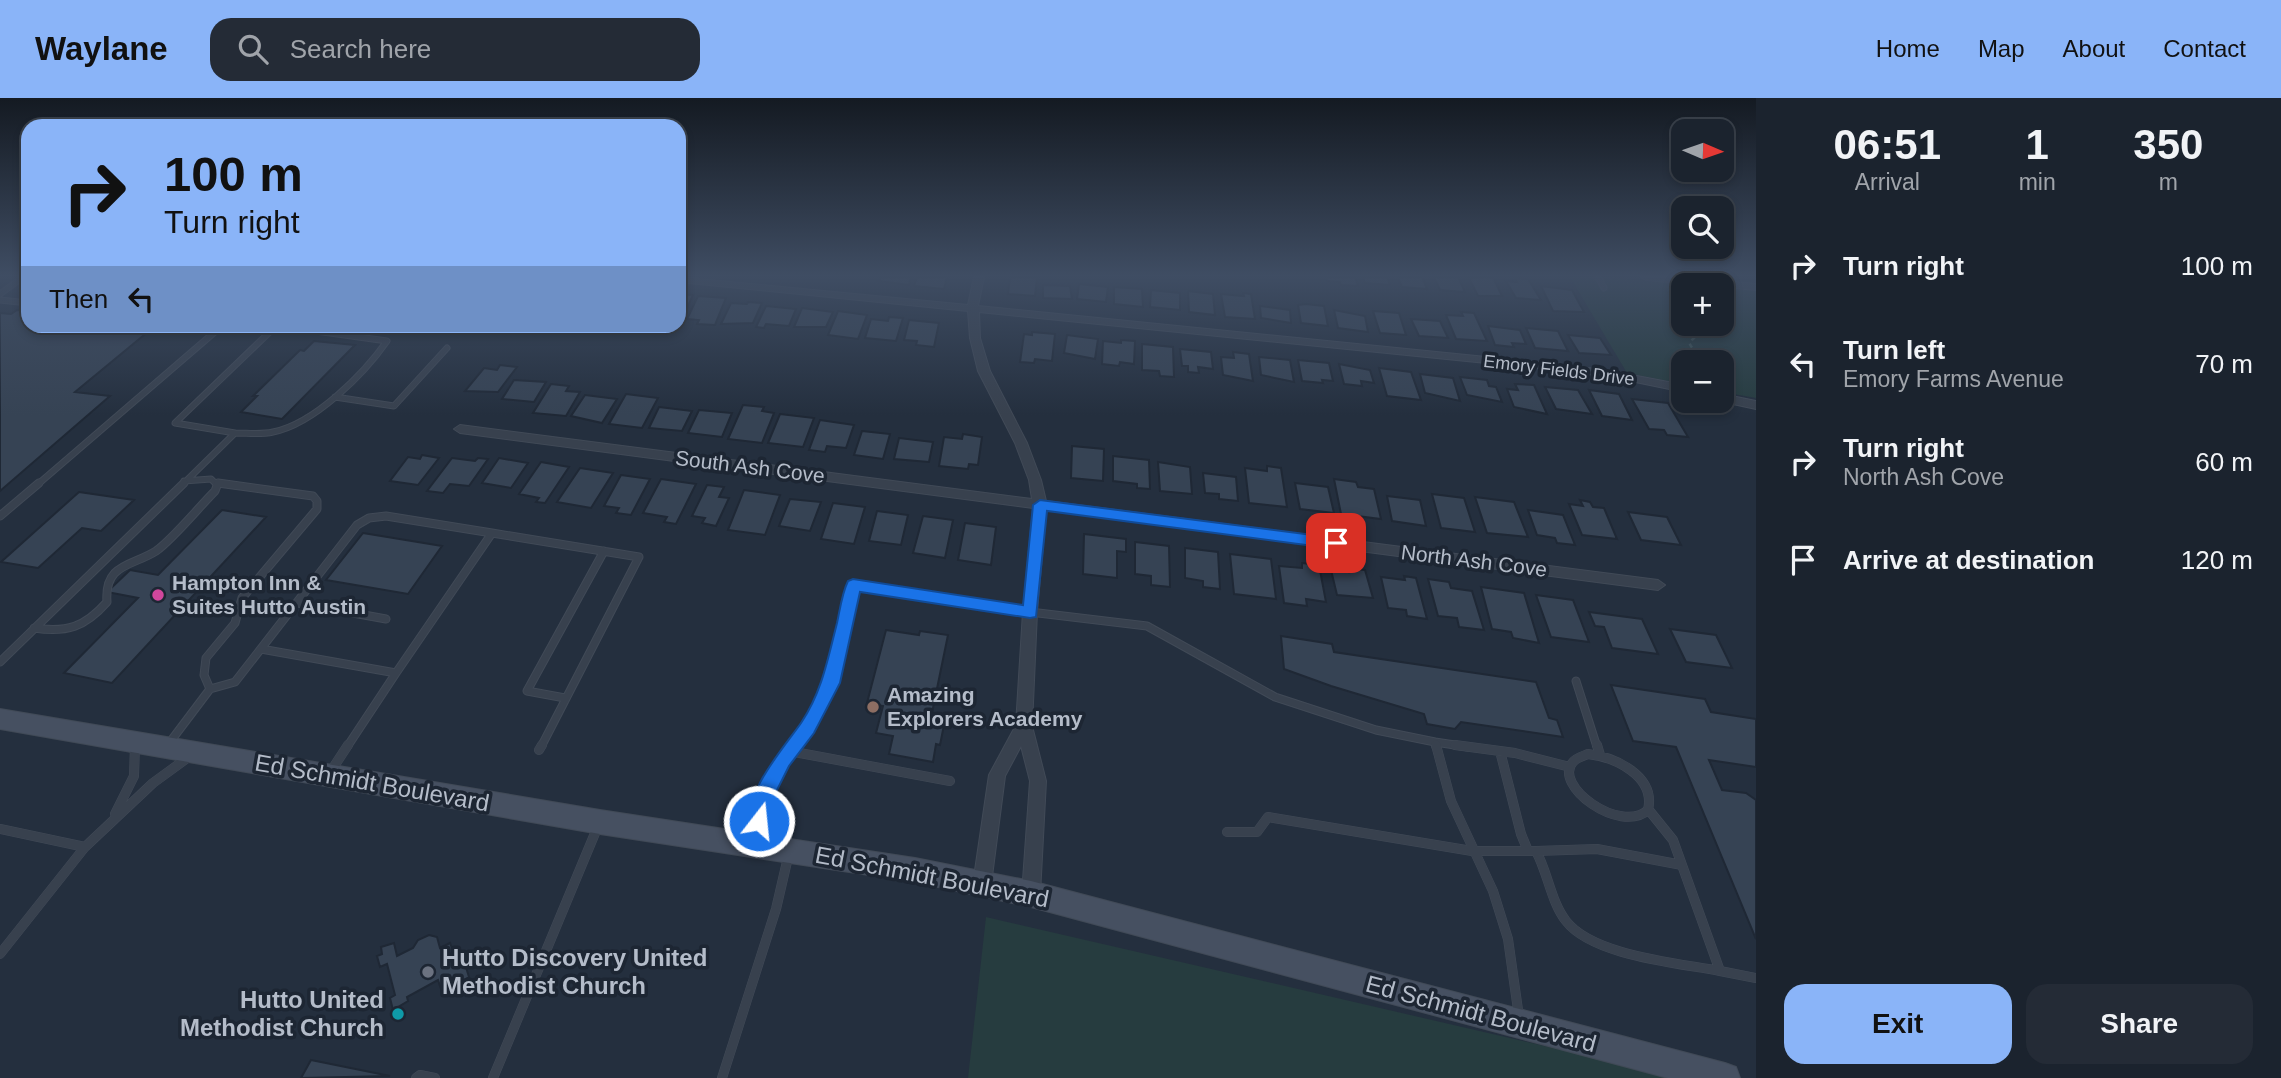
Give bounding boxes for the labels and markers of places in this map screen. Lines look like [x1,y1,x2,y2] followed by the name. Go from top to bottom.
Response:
[1306,513,1366,573] pin
[172,571,366,618] place label: Hampton Inn & Suites Hutto Austin
[150,587,166,603] marker: Hampton Inn & Suites Hutto Austin
[887,683,1083,730] place label: Amazing Explorers Academy
[865,699,881,715] marker: Amazing Explorers Academy
[442,944,707,999] place label: Hutto Discovery United Methodist Church
[420,964,436,980] marker: Hutto Discovery United Methodist Church
[180,986,384,1041] place label: Hutto United Methodist Church
[390,1006,406,1022] marker: Hutto United Methodist Church

